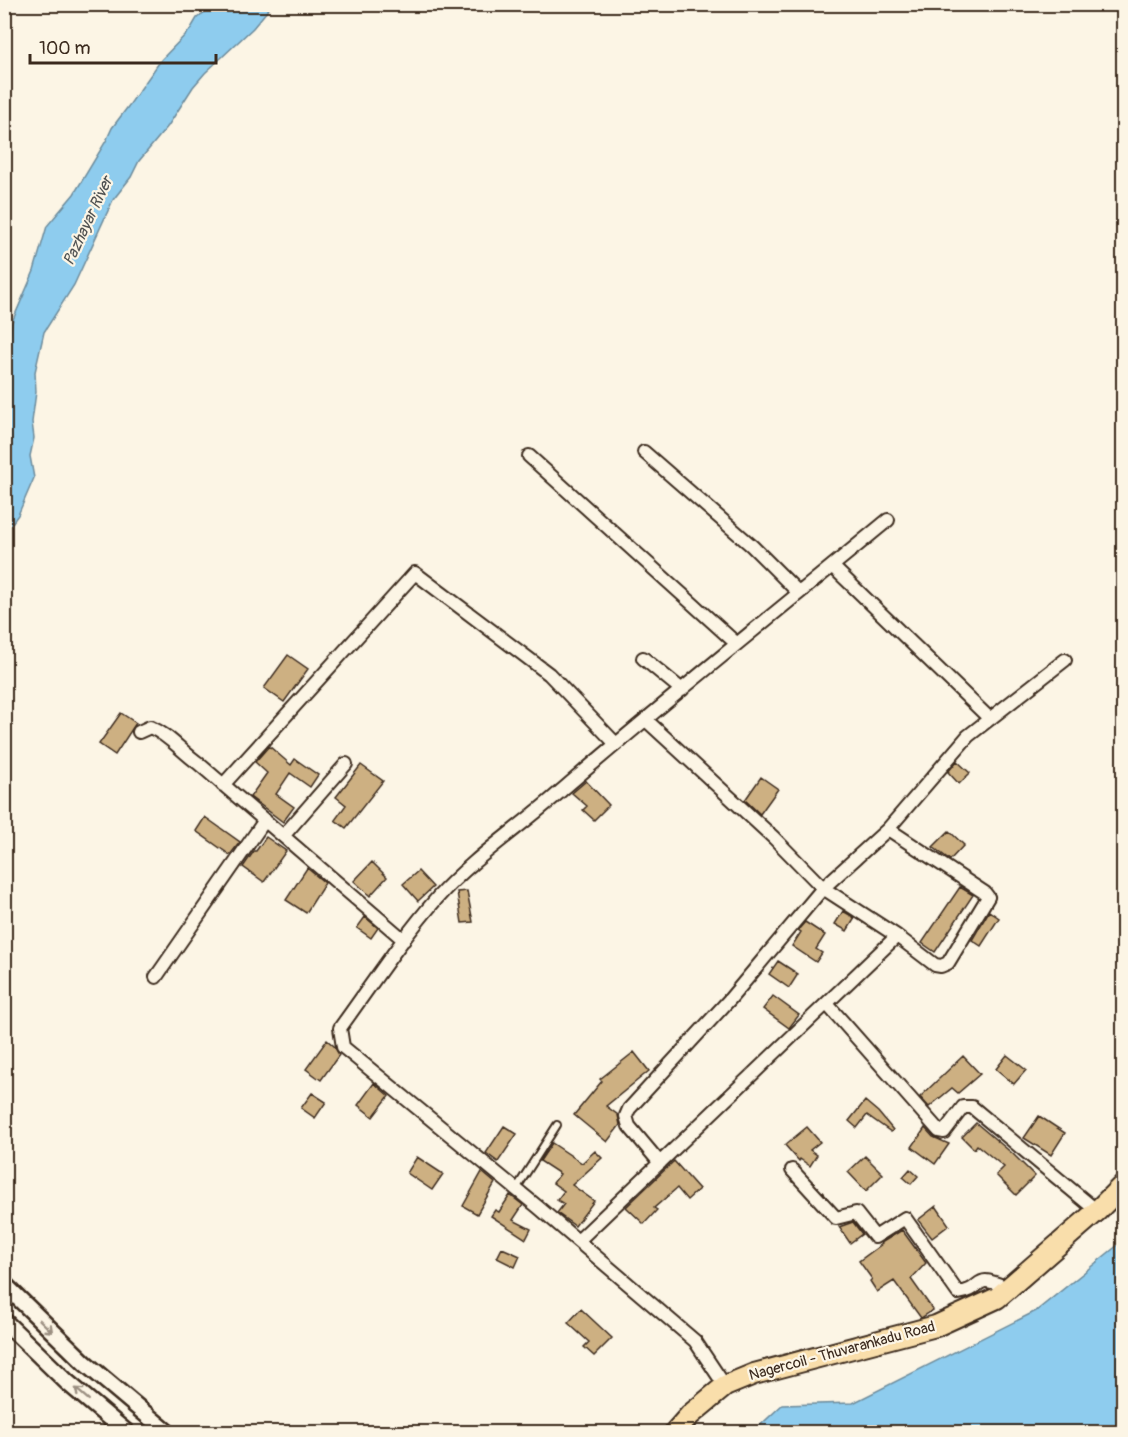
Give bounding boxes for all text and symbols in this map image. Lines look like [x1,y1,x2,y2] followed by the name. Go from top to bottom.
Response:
[30,27,216,65] scale bar
[39,37,91,60] text: 100 m
[59,171,118,269] water label: Pazhayar River
[747,1317,937,1385] street label: Nagercoil - Thuvarankadu Road
[38,1318,53,1333] one-way arrow
[74,1387,89,1401] one-way arrow

